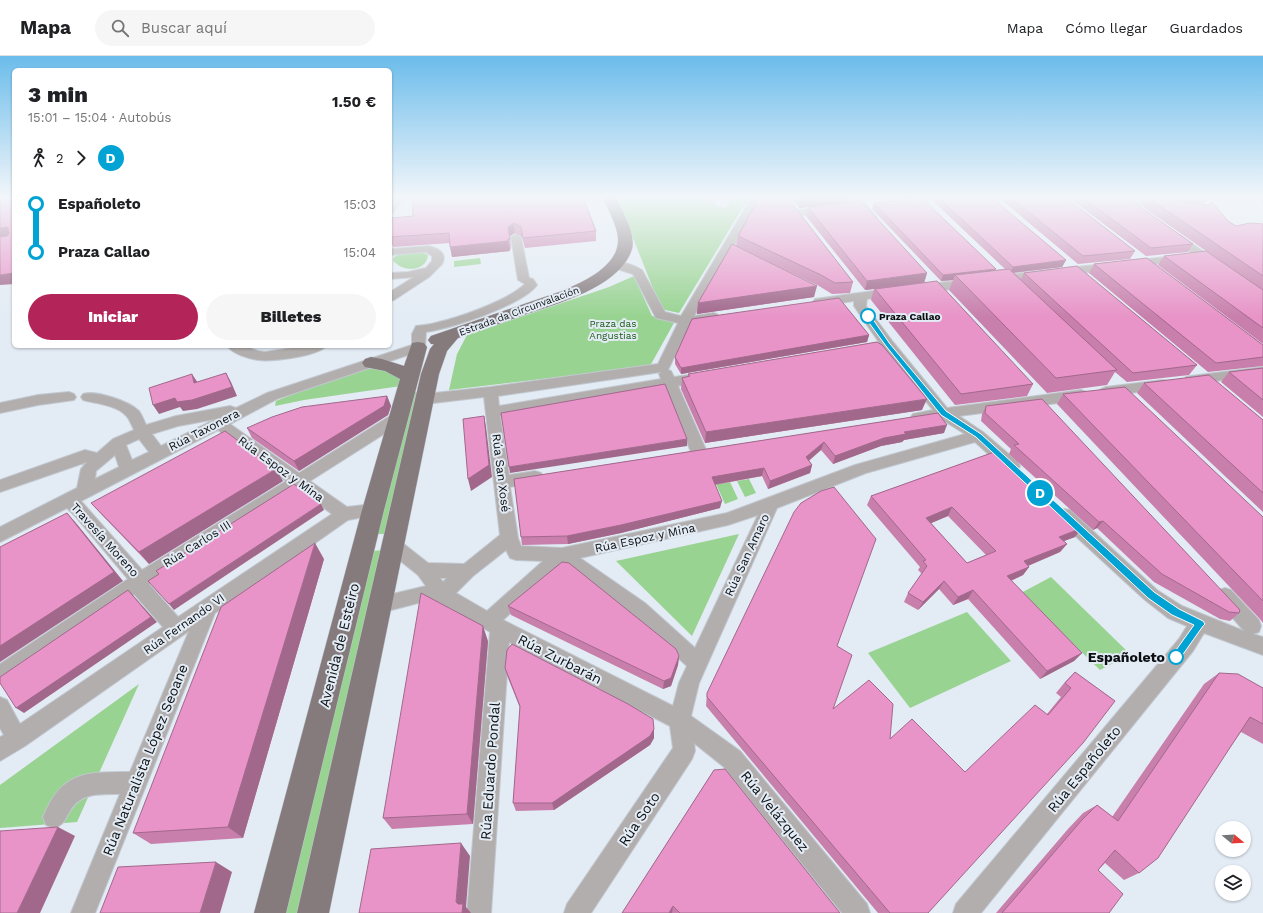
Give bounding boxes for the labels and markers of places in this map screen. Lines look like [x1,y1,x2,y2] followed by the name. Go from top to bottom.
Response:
[860,308,876,324] marker: Praza Callao
[879,311,940,322] place label: Praza Callao
[1088,649,1165,665] place label: Españoleto
[1168,649,1184,665] marker: Españoleto

